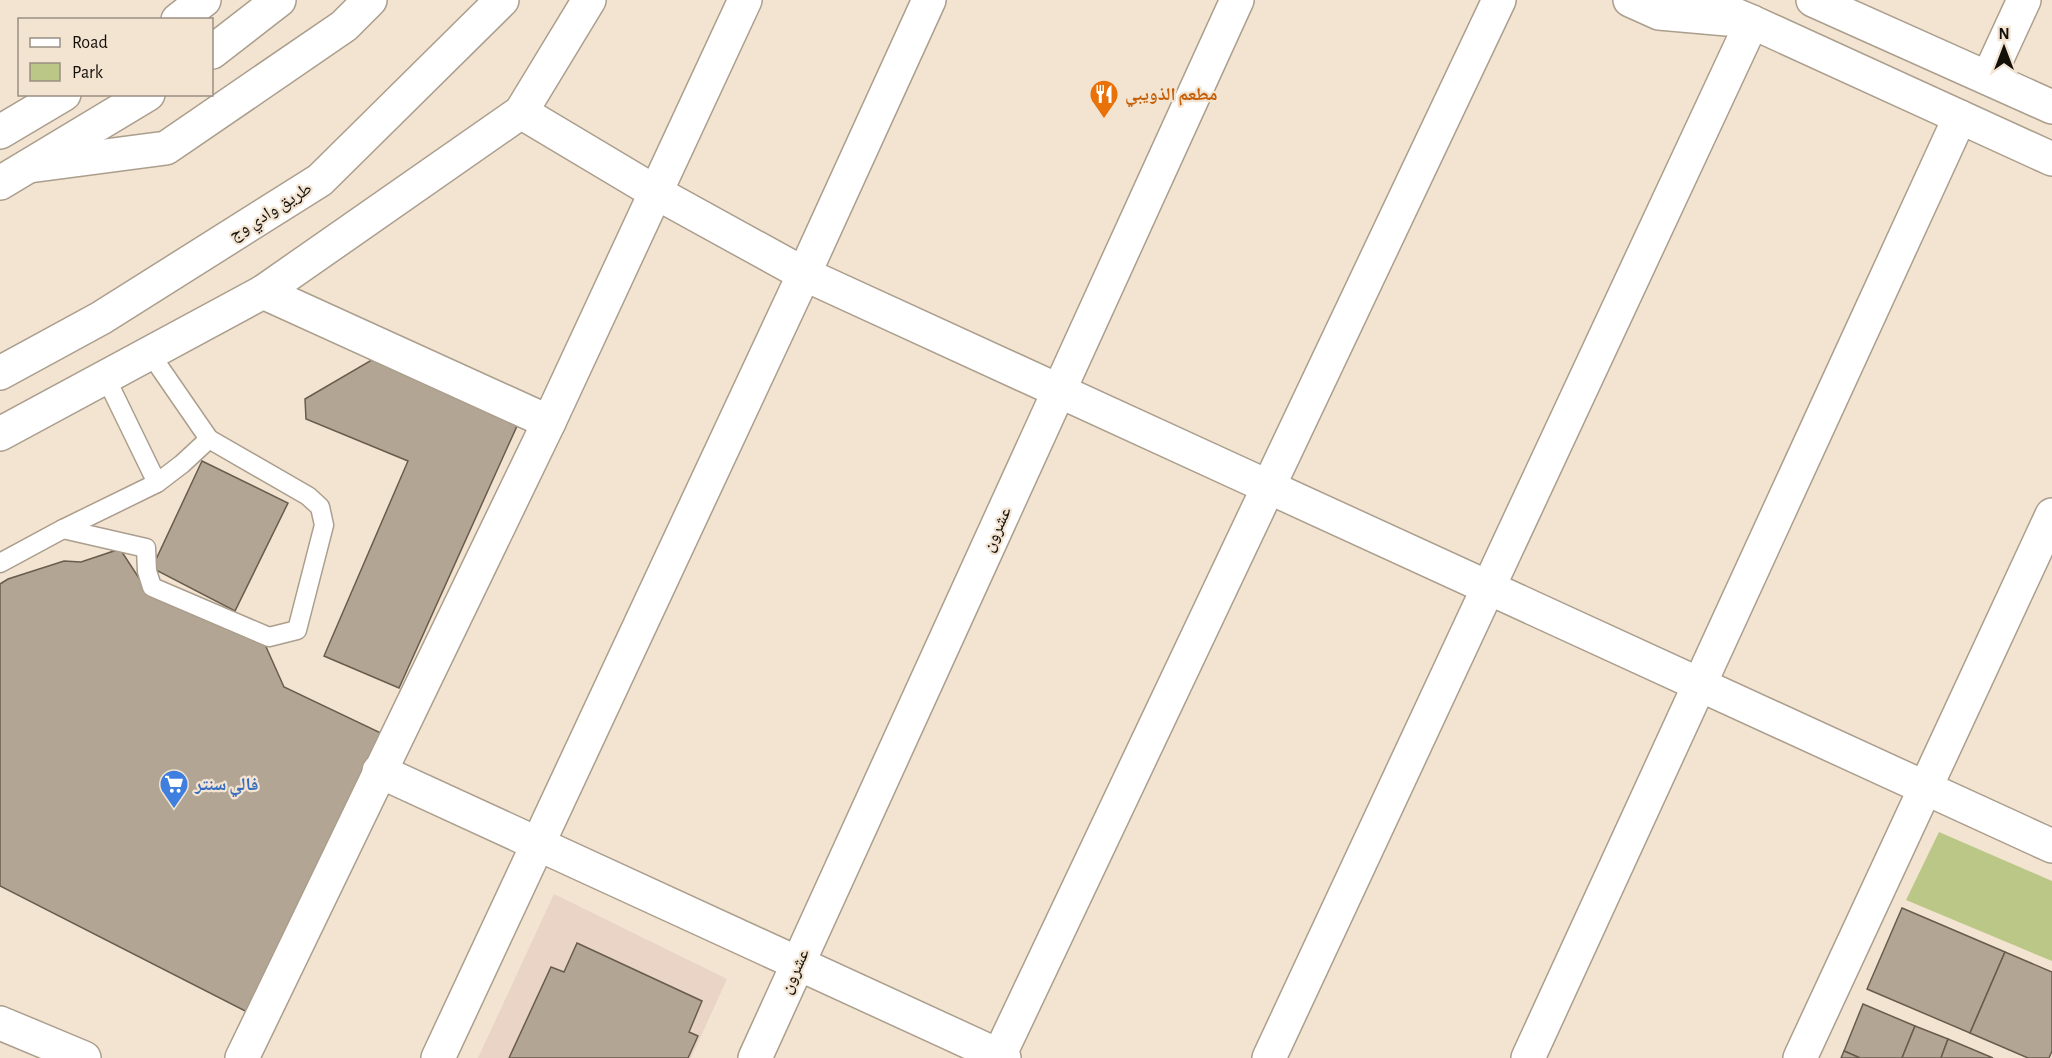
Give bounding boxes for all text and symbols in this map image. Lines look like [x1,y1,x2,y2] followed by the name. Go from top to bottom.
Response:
[18,18,213,96] legend
[1974,18,2034,78] north arrow
[1998,26,2010,42] text: N
[72,34,108,52] text: Road
[72,64,104,82] text: Park
[1088,78,1120,120] restaurant icon: مطعم الذويبي
[1125,86,1218,108] place label: مطعم الذويبي
[226,179,318,248] street label: طريق وادي وج
[979,504,1016,555] street label: عشرون
[158,768,190,810] supermarket icon: فالي سنتر
[194,776,258,798] place label: فالي سنتر
[777,946,814,997] street label: عشرون

